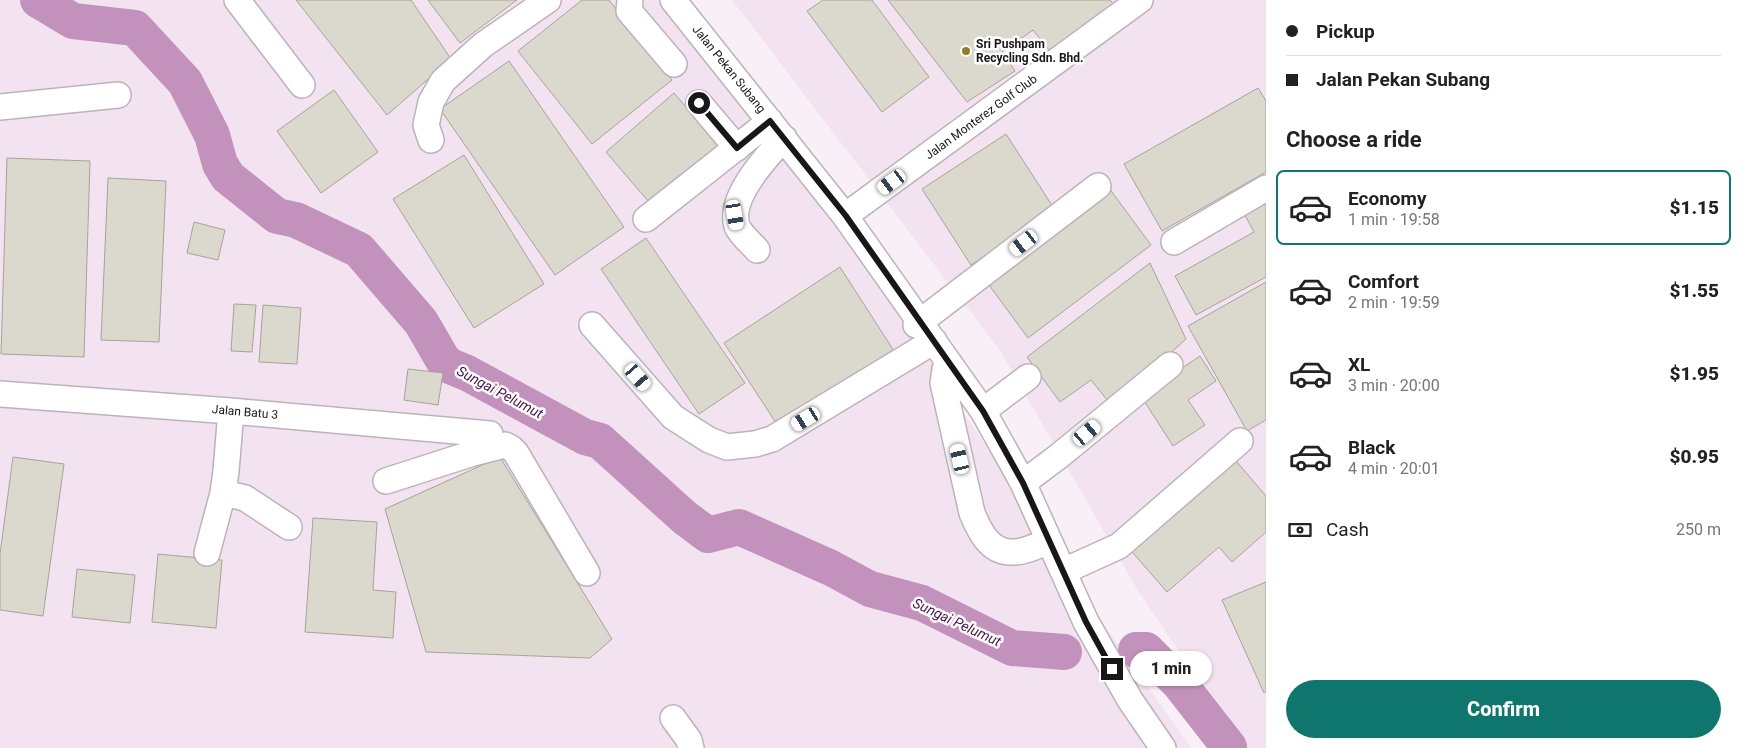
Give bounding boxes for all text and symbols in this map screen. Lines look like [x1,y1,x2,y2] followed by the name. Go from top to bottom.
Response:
[1316,20,1375,43] text: Pickup
[689,22,769,116] street label: Jalan Pekan Subang
[976,37,1084,65] place label: Sri Pushpam Recycling Sdn. Bhd.
[960,45,972,57] marker: Sri Pushpam Recycling Sdn. Bhd.
[1316,68,1490,91] text: Jalan Pekan Subang
[922,72,1040,162] street label: Jalan Monterez Golf Club
[688,92,710,114] route start
[1286,127,1422,152] text: Choose a ride
[875,167,908,197] car
[1288,185,1333,230] icon: car
[1348,187,1427,210] text: Economy
[1670,196,1719,219] text: $1.15
[725,199,744,231] car
[1348,210,1440,229] text: 1 min · 19:58
[1007,228,1040,258] car
[1288,268,1333,313] icon: car
[1348,270,1419,293] text: Comfort
[1670,279,1719,302] text: $1.55
[1348,293,1440,312] text: 2 min · 19:59
[1288,351,1333,396] icon: car
[1348,353,1370,376] text: XL
[622,361,653,393] car
[1670,362,1719,385] text: $1.95
[454,363,546,422] water label: Sungai Pelumut
[1348,376,1440,395] text: 3 min · 20:00
[211,402,279,422] street label: Jalan Batu 3
[789,405,822,433] car
[1070,418,1103,448] car
[1288,434,1333,479] icon: car
[1348,436,1395,459] text: Black
[949,443,970,475] car
[1670,445,1719,468] text: $0.95
[1348,459,1440,478] text: 4 min · 20:01
[1286,516,1314,544] icon: cash
[1326,518,1369,541] text: Cash
[1676,520,1721,539] text: 250 m
[911,595,1004,650] water label: Sungai Pelumut
[1130,652,1212,686] callout: 1 min
[1101,658,1123,680] route end
[1151,659,1191,678] text: 1 min
[1286,680,1721,738] button: Confirm

